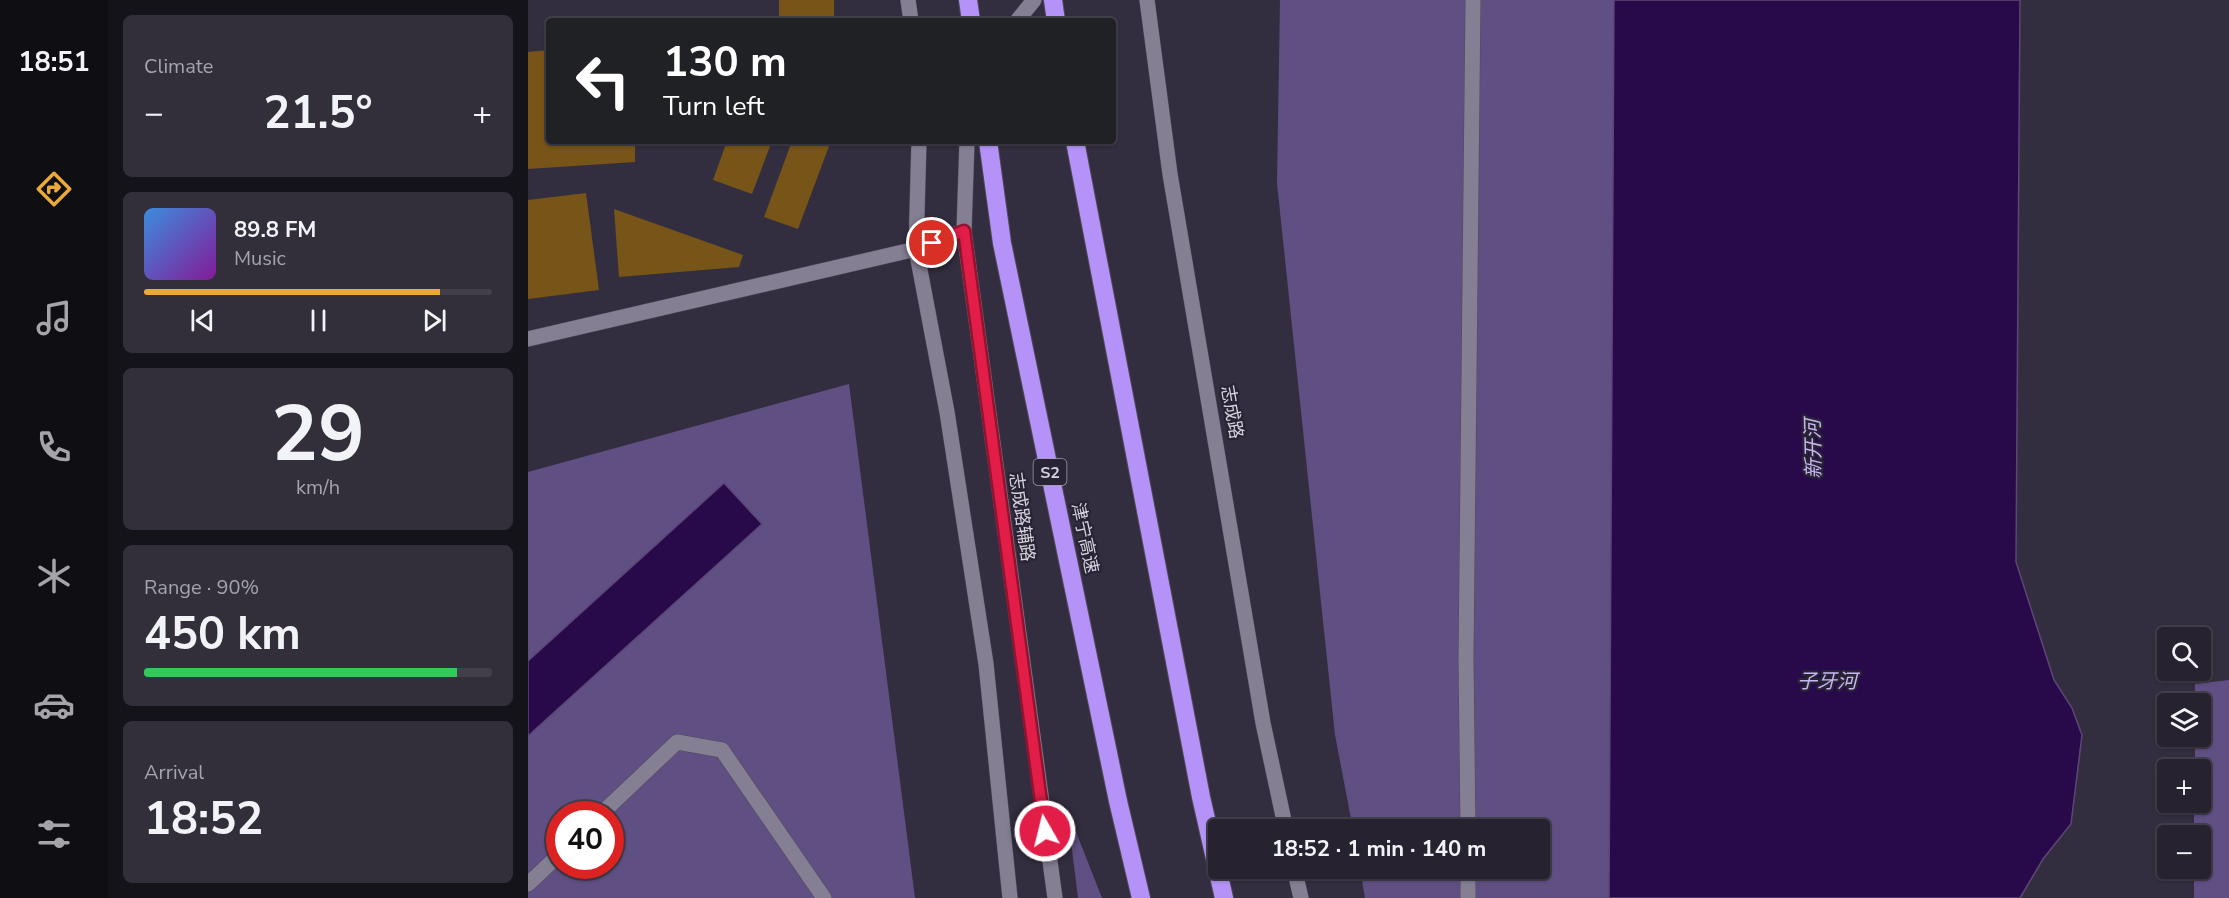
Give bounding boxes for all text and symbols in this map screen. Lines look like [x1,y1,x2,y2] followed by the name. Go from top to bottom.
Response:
[663,34,787,91] text: 130 m
[564,42,642,120] icon: left
[18,44,90,81] text: 18:51
[144,53,213,80] text: Climate
[263,83,373,144] text: 21.5°
[663,88,764,125] text: Turn left
[144,91,164,136] text: −
[472,91,492,136] text: +
[33,168,75,210] icon: directions
[234,215,316,245] text: 89.8 FM
[906,217,957,268] pin
[915,226,948,259] icon: arrive
[234,245,286,272] text: Music
[33,297,75,339] icon: music
[186,304,219,337] icon: previous
[302,304,335,337] icon: pause
[418,304,451,337] icon: next
[271,381,365,488] text: 29
[1215,383,1249,441] street label: 志成路
[1799,415,1828,479] water label: 新开河
[33,426,75,468] icon: phone
[1034,459,1066,485] road number: S2
[1004,471,1040,563] street label: 志成路辅路
[296,474,340,501] text: km/h
[1066,500,1104,576] street label: 津宁高速
[33,555,75,597] icon: climate
[144,574,259,601] text: Range · 90%
[144,604,301,665] text: 450 km
[2157,627,2211,879] map controls
[2157,627,2211,681] button: search
[1797,668,1861,695] water label: 子牙河
[33,684,75,726] icon: car
[2157,693,2211,747] button: layers
[144,759,204,786] text: Arrival
[2157,759,2211,813] button: +
[144,789,263,850] text: 18:52
[1013,799,1077,863] position arrow
[546,801,624,879] speed limit sign: 40
[33,813,75,855] icon: filters
[2157,825,2211,879] button: −
[1272,834,1486,864] text: 18:52 · 1 min · 140 m

